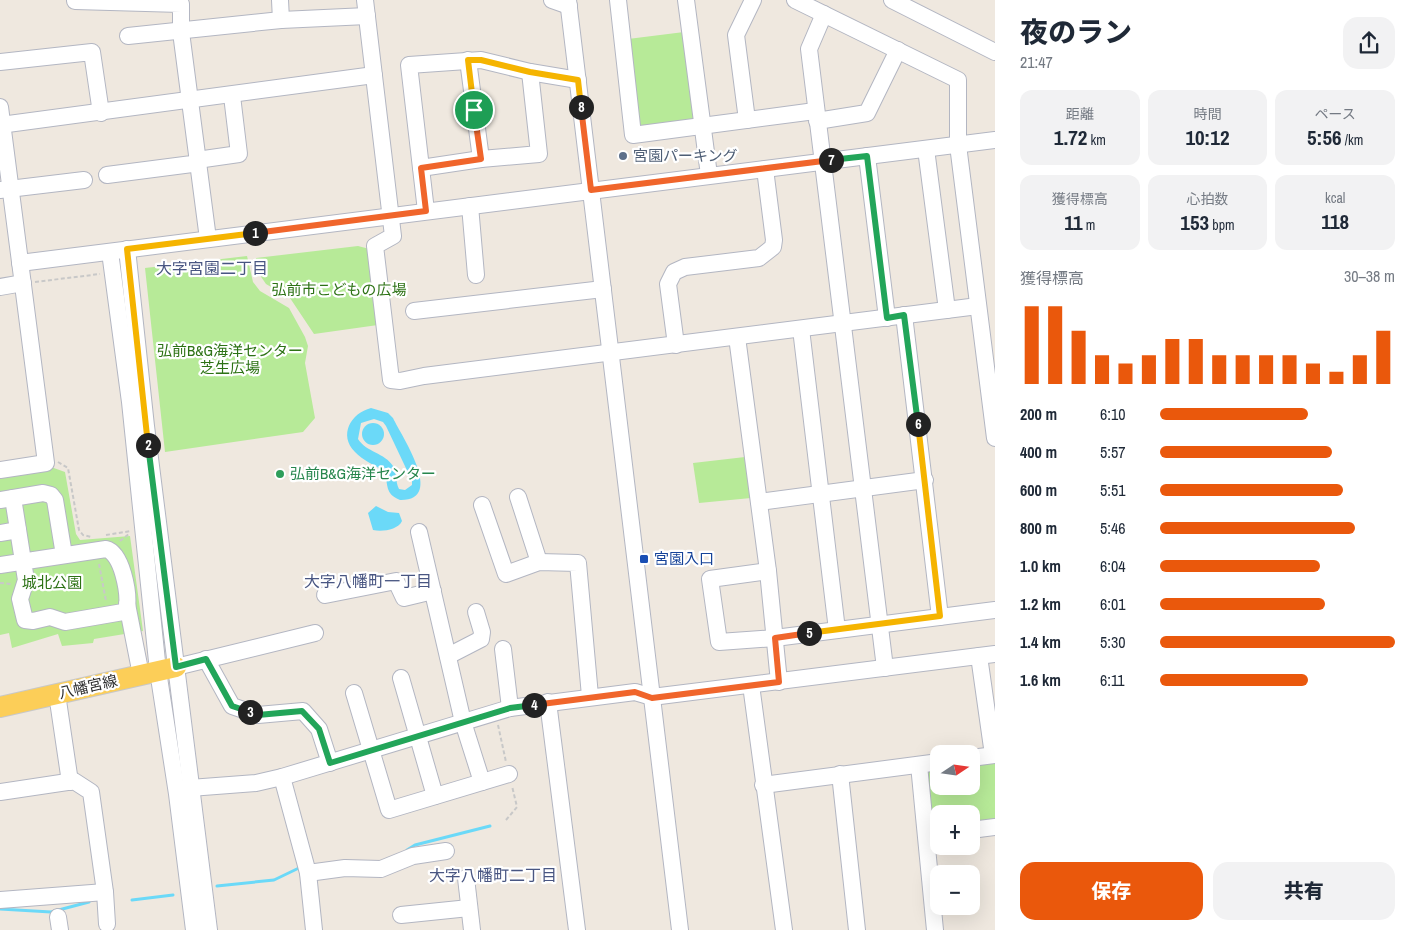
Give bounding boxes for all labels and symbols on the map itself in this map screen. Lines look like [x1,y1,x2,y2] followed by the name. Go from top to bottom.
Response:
[453,89,495,131] pin
[568,94,594,120] pin: 8
[633,145,738,166] place label: 宮園パーキング
[818,148,844,172] pin: 7
[617,150,629,162] marker: 宮園パーキング
[242,220,268,246] pin: 1
[156,257,268,279] district label: 大字宮園二丁目
[271,279,407,300] park label: 弘前市こどもの広場
[157,340,303,378] park label: 弘前B&G海洋センター 芝生広場
[906,412,930,436] pin: 6
[136,432,160,458] pin: 2
[290,463,436,484] place label: 弘前B&G海洋センター
[274,468,286,480] marker: 弘前B&G海洋センター
[654,548,714,569] place label: 宮園入口
[638,553,650,565] marker: 宮園入口
[304,570,432,592] district label: 大字八幡町一丁目
[22,572,82,593] park label: 城北公園
[796,620,822,646] pin: 5
[56,670,119,703] street label: 八幡宮線
[522,692,546,718] pin: 4
[238,700,262,724] pin: 3
[930,745,980,795] north arrow
[429,864,557,886] district label: 大字八幡町二丁目

